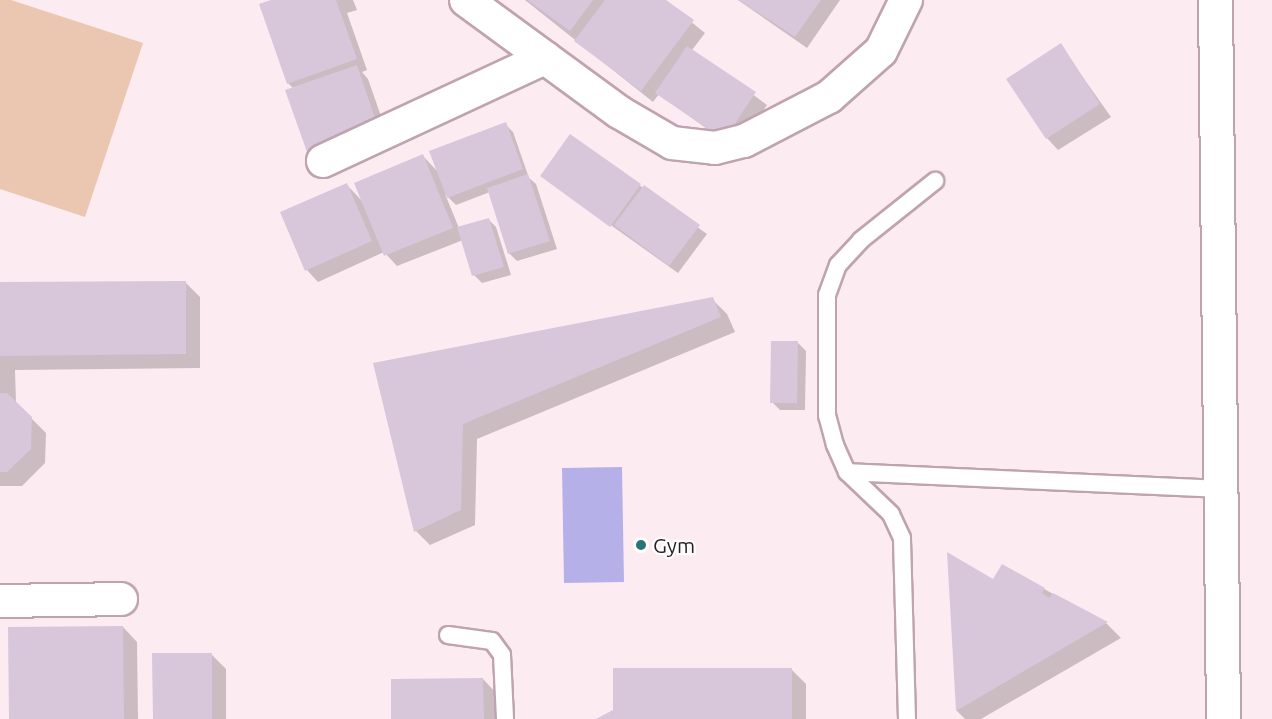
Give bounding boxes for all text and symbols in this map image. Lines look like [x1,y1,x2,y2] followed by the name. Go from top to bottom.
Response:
[653,532,695,558] place label: Gym
[634,538,648,552] marker: Gym

